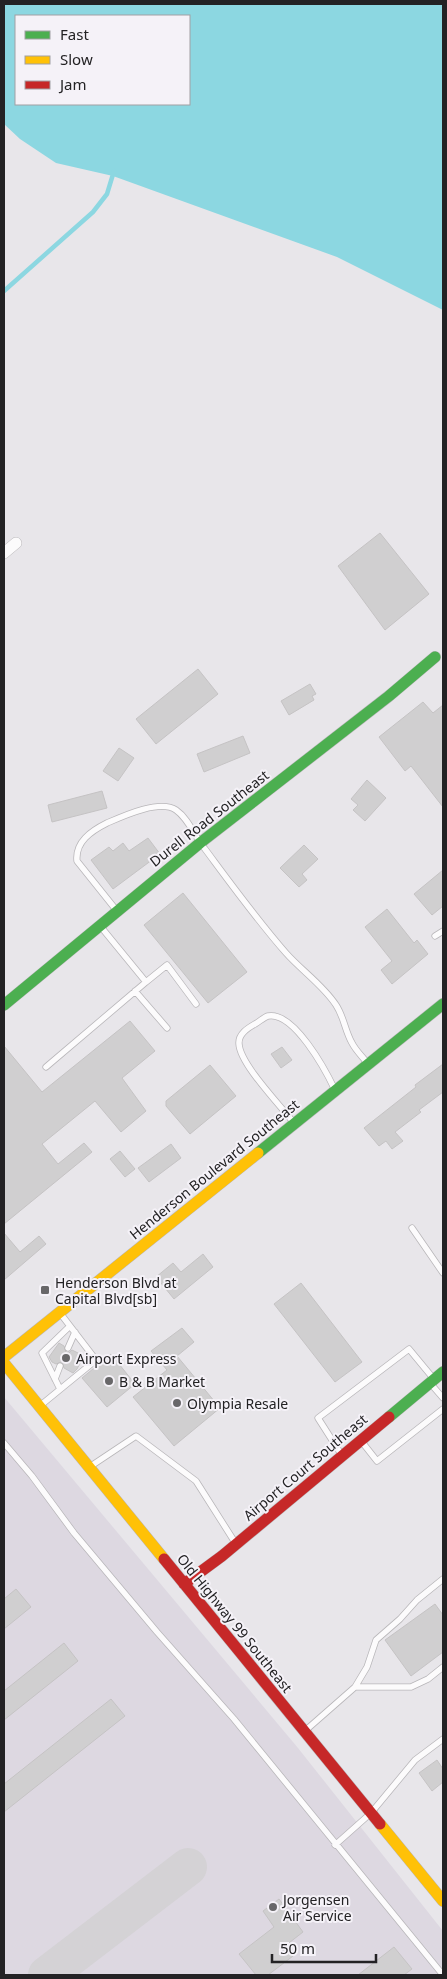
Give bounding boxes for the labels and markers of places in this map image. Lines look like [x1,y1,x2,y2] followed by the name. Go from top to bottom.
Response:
[55,1273,177,1308] place label: Henderson Blvd at Capital Blvd[sb]
[39,1284,51,1296] marker: Henderson Blvd at Capital Blvd[sb]
[76,1349,177,1368] place label: Airport Express
[60,1352,72,1364] marker: Airport Express
[119,1372,205,1391] place label: B & B Market
[103,1375,115,1387] marker: B & B Market
[187,1394,288,1413] place label: Olympia Resale
[171,1397,183,1409] marker: Olympia Resale
[281,1890,352,1925] place label: Jorgensen Air Service
[267,1901,279,1913] marker: Jorgensen Air Service

